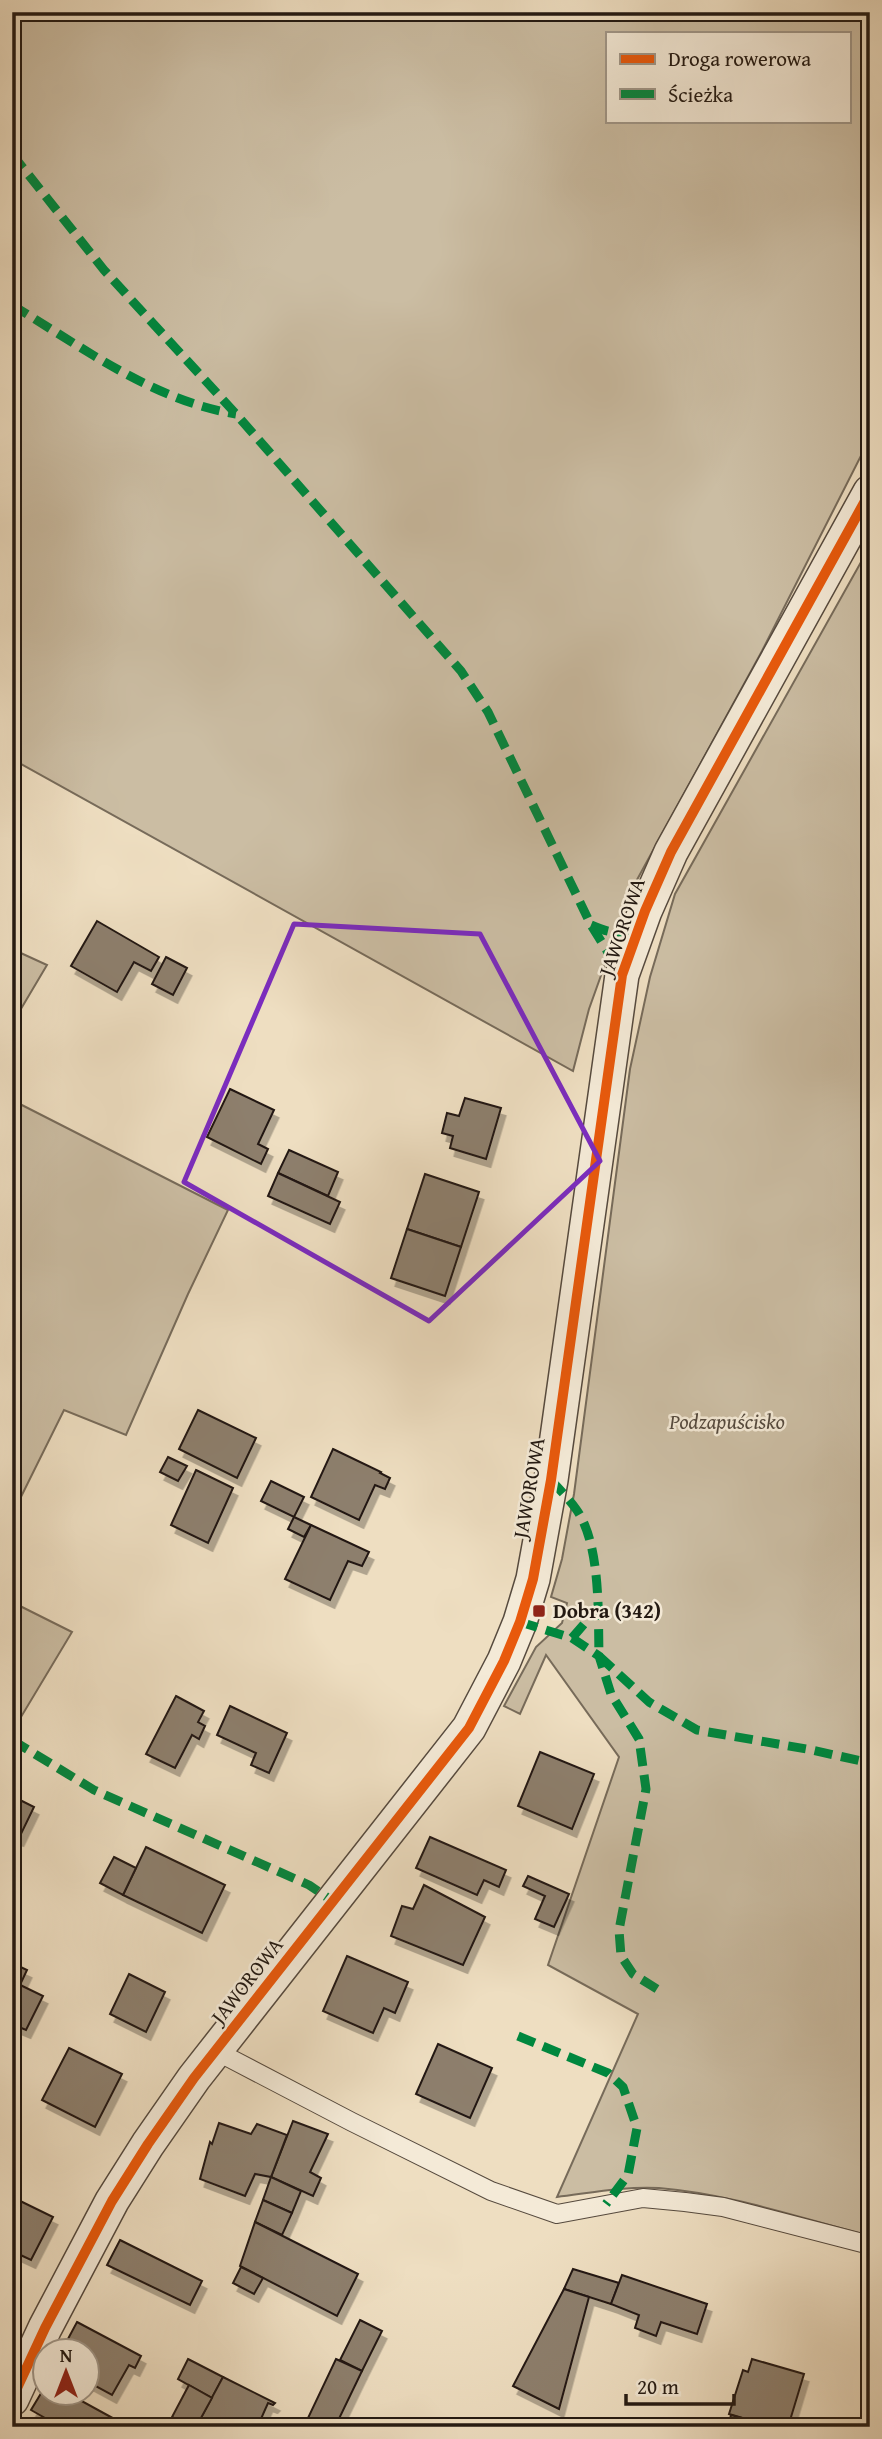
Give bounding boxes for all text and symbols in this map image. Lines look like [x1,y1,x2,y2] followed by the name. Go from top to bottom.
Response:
[606,32,850,122] legend
[668,43,811,74] text: Droga rowerowa
[668,79,733,110] text: Ścieżka
[589,873,653,983] street label: JAWOROWA
[668,1406,785,1437] park label: Podzapuścisko
[504,1435,553,1544] street label: JAWOROWA
[553,1595,661,1626] place label: Dobra (342)
[531,1603,547,1619] marker: Dobra (342)
[201,1931,290,2033] street label: JAWOROWA
[32,2338,102,2408] north arrow
[60,2341,73,2369] text: N
[626,2362,735,2406] scale bar
[637,2371,679,2402] text: 20 m

